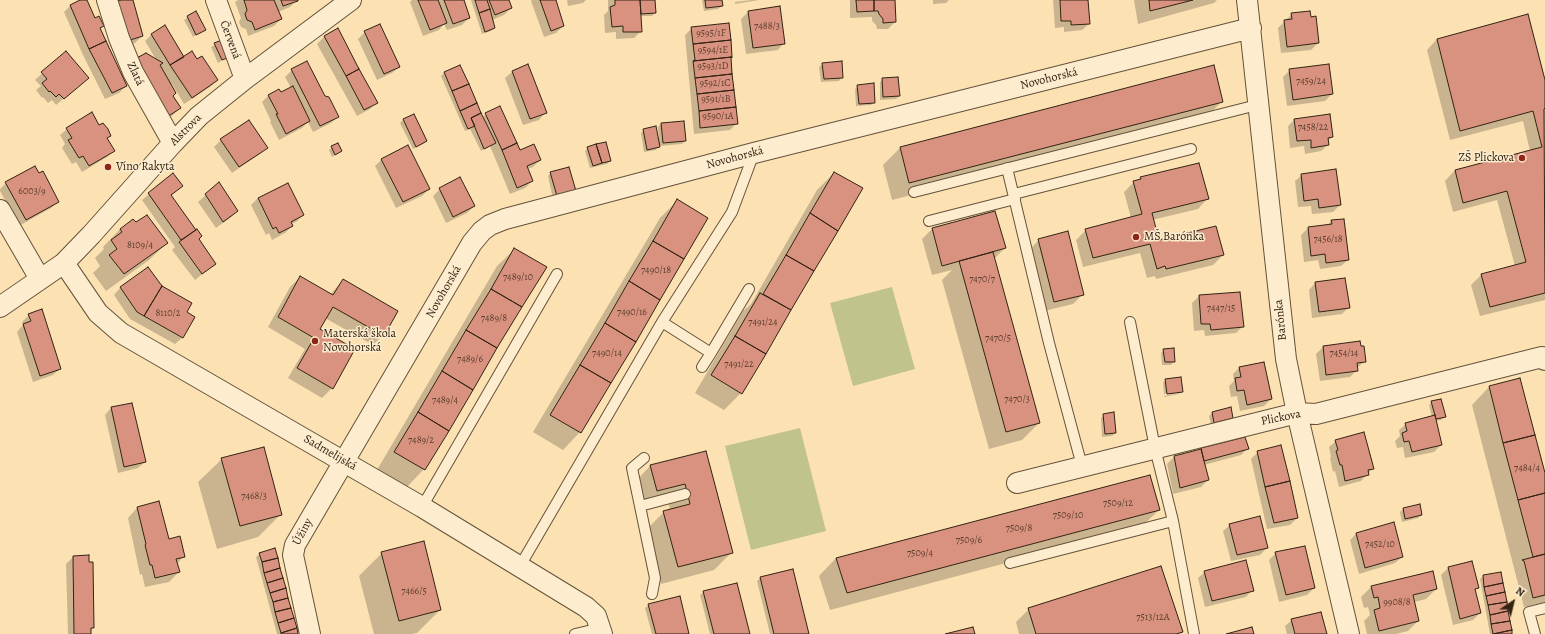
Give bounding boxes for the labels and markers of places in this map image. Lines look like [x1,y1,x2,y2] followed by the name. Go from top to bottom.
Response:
[1458,151,1514,165] place label: ZŠ Plickova
[1517,153,1527,163] marker: ZŠ Plickova
[116,160,175,174] place label: Víno Rakyta
[103,162,113,172] marker: Víno Rakyta
[1144,230,1204,244] place label: MŠ Barónka
[1131,232,1141,242] marker: MŠ Barónka
[323,327,396,355] place label: Materská škola Novohorská
[310,336,320,346] marker: Materská škola Novohorská

